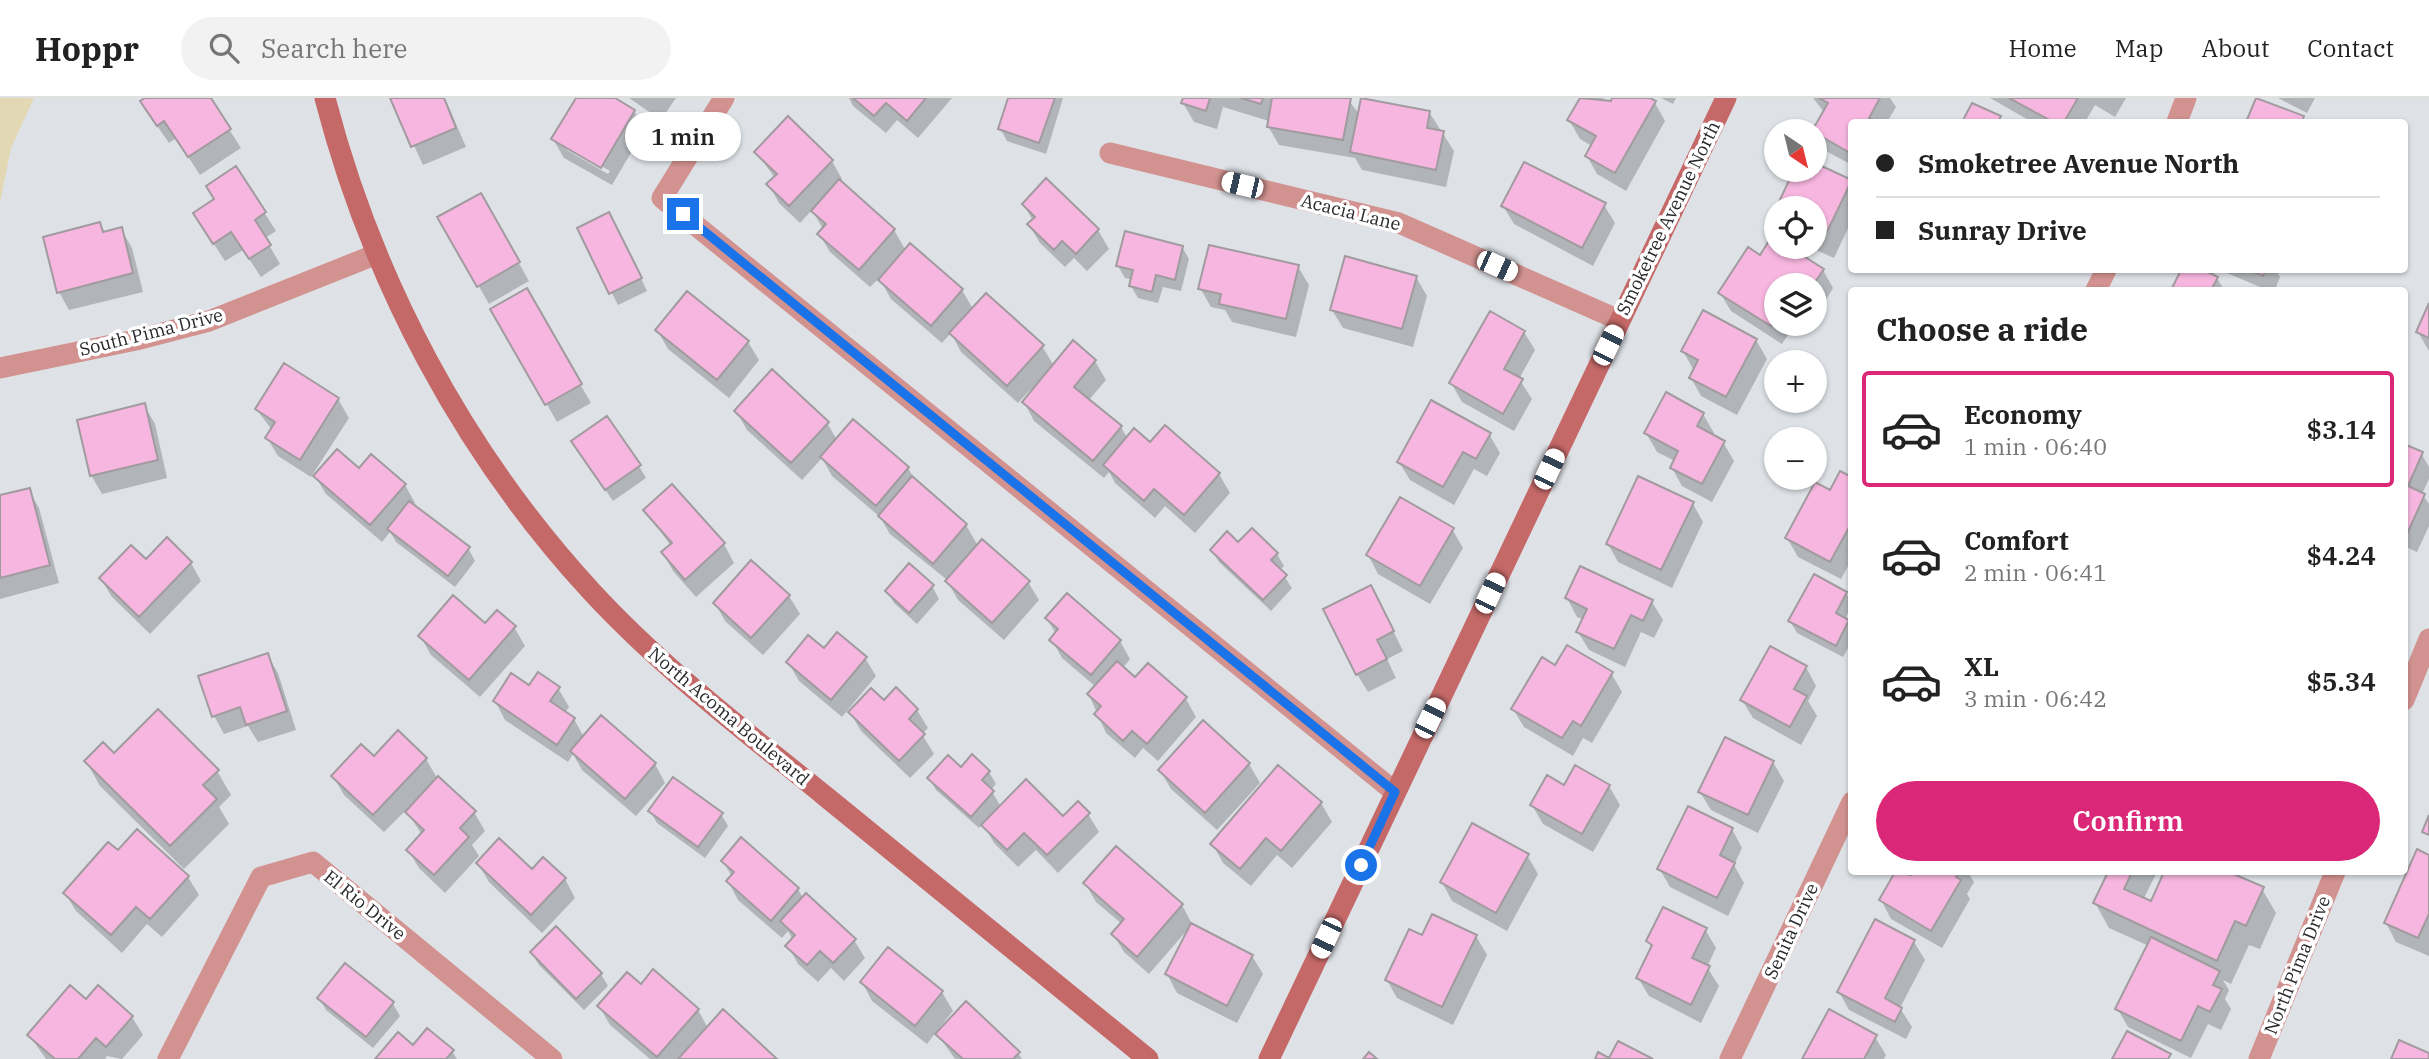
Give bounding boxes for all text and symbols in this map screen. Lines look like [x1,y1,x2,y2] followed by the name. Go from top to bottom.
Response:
[181,17,671,80] search box
[35,27,139,70] text: Hoppr
[205,29,243,67] icon: search
[261,31,408,65] text: Search here
[2009,32,2077,64] text: Home
[2115,32,2163,64] text: Map
[2201,32,2269,64] text: About
[2307,32,2394,64] text: Contact
[625,113,741,162] callout: 1 min
[1611,117,1725,319] street label: Smoketree Avenue North
[1764,119,1827,182] north arrow
[1764,119,1827,490] map controls
[651,121,715,151] text: 1 min
[1918,146,2239,180] text: Smoketree Avenue North
[1220,170,1265,200] car
[1299,189,1403,235] street label: Acacia Lane
[1764,196,1827,259] button: locate
[667,198,699,230] route end
[1918,213,2087,247] text: Sunray Drive
[1474,248,1521,284] car
[1764,273,1827,336] button: layers
[77,303,225,361] street label: South Pima Drive
[1876,308,2088,350] text: Choose a ride
[1590,322,1627,368] car
[1764,350,1827,413] button: +
[1964,397,2082,431] text: Economy
[1880,398,1943,461] icon: car
[2307,412,2376,446] text: $3.14
[1764,427,1827,490] button: −
[1964,431,2107,461] text: 1 min · 06:40
[1531,446,1568,492] car
[1964,523,2069,557] text: Comfort
[1880,524,1943,587] icon: car
[2307,538,2376,572] text: $4.24
[1964,557,2107,587] text: 2 min · 06:41
[1472,570,1509,616] car
[644,642,814,790] street label: North Acoma Boulevard
[1964,649,1999,683] text: XL
[1880,650,1943,713] icon: car
[2307,664,2376,698] text: $5.34
[1964,683,2107,713] text: 3 min · 06:42
[1412,695,1449,741] car
[1876,781,2380,861] button: Confirm
[1345,849,1377,881] route start
[319,865,411,945] street label: El Rio Drive
[1759,879,1823,983] street label: Senita Drive
[2259,892,2335,1038] street label: North Pima Drive
[1308,915,1345,961] car

